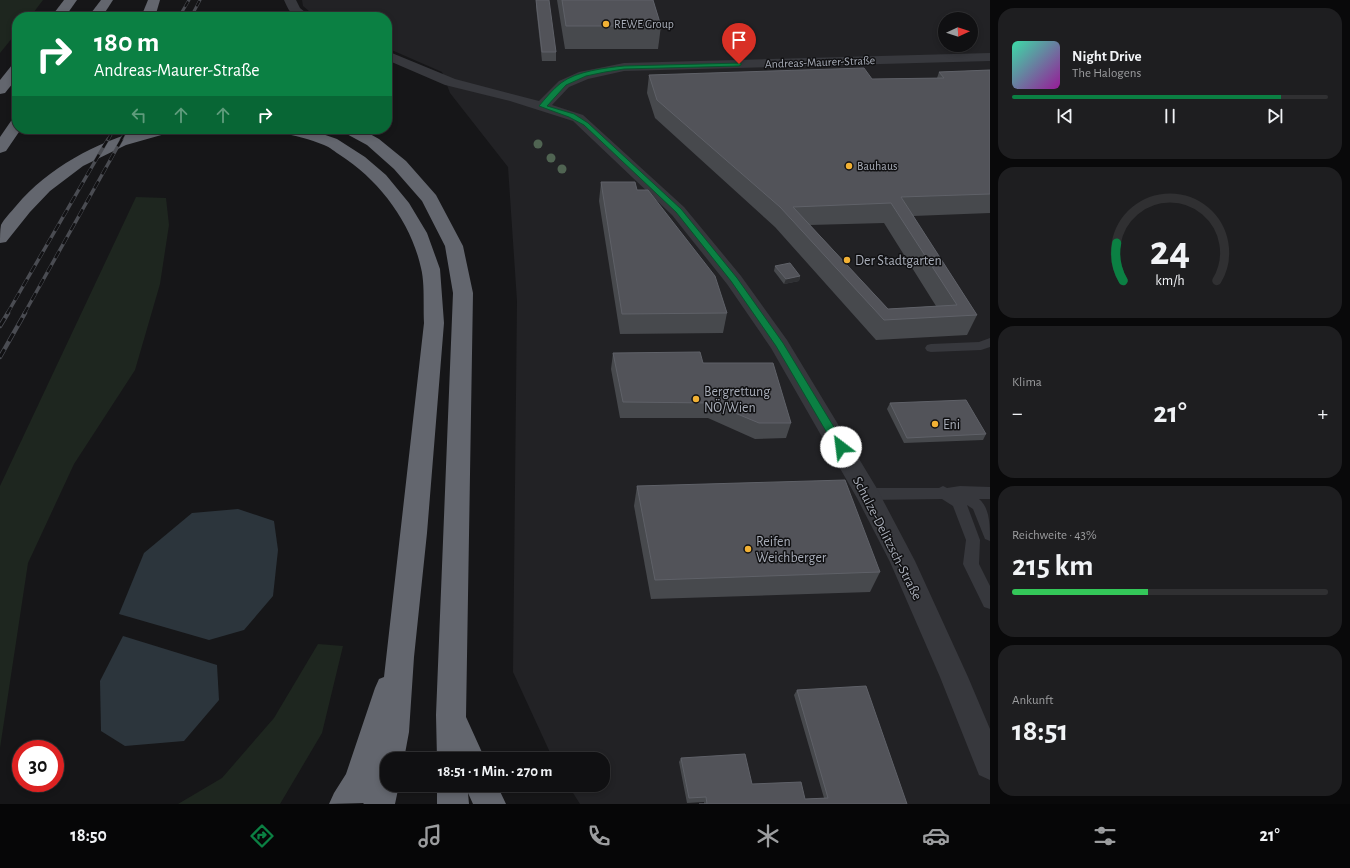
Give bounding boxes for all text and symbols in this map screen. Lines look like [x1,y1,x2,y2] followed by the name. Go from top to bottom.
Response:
[938,12,978,52] north arrow
[938,12,978,52] map controls
[614,18,674,30] place label: REWE Group
[601,19,611,29] marker: REWE Group
[722,23,756,64] pin
[28,28,80,80] icon: right
[94,29,159,57] text: 180 m
[728,29,750,51] icon: arrive
[1072,49,1142,64] text: Night Drive
[765,54,875,70] street label: Andreas-Maurer-Straße
[94,62,260,80] text: Andreas-Maurer-Straße
[1072,67,1141,80] text: The Halogens
[128,104,150,126] icon: left
[170,104,192,126] icon: ahead
[212,104,234,126] icon: ahead
[254,104,276,126] icon: right
[1054,105,1076,127] icon: previous
[1159,105,1181,127] icon: pause
[1264,105,1286,127] icon: next
[857,160,897,172] place label: Bauhaus
[844,161,854,171] marker: Bauhaus
[1150,231,1190,272] text: 24
[855,254,942,268] place label: Der Stadtgarten
[842,255,852,265] marker: Der Stadtgarten
[1155,273,1185,287] text: km/h
[1012,376,1042,389] text: Klima
[704,385,770,415] place label: Bergrettung NÖ/Wien
[691,394,701,404] marker: Bergrettung NÖ/Wien
[1153,398,1187,428] text: 21°
[1012,402,1023,424] text: −
[1317,402,1328,424] text: +
[943,418,960,432] place label: Eni
[930,419,940,429] marker: Eni
[820,426,862,468] position arrow
[850,475,924,602] street label: Schulze-Delitzsch-Straße
[1012,529,1097,542] text: Reichweite · 43%
[756,535,827,565] place label: Reifen Weichberger
[743,544,753,554] marker: Reifen Weichberger
[1012,551,1093,581] text: 215 km
[1012,694,1053,707] text: Ankunft
[1012,716,1068,746] text: 18:51
[12,740,64,792] speed limit sign: 30
[438,764,552,779] text: 18:51 · 1 Min. · 270 m
[248,822,276,850] icon: directions
[416,822,444,850] icon: music
[585,822,613,850] icon: phone
[754,822,782,850] icon: climate
[922,822,950,850] icon: car
[1091,822,1119,850] icon: filters
[70,827,107,845] text: 18:50
[1259,827,1280,845] text: 21°

